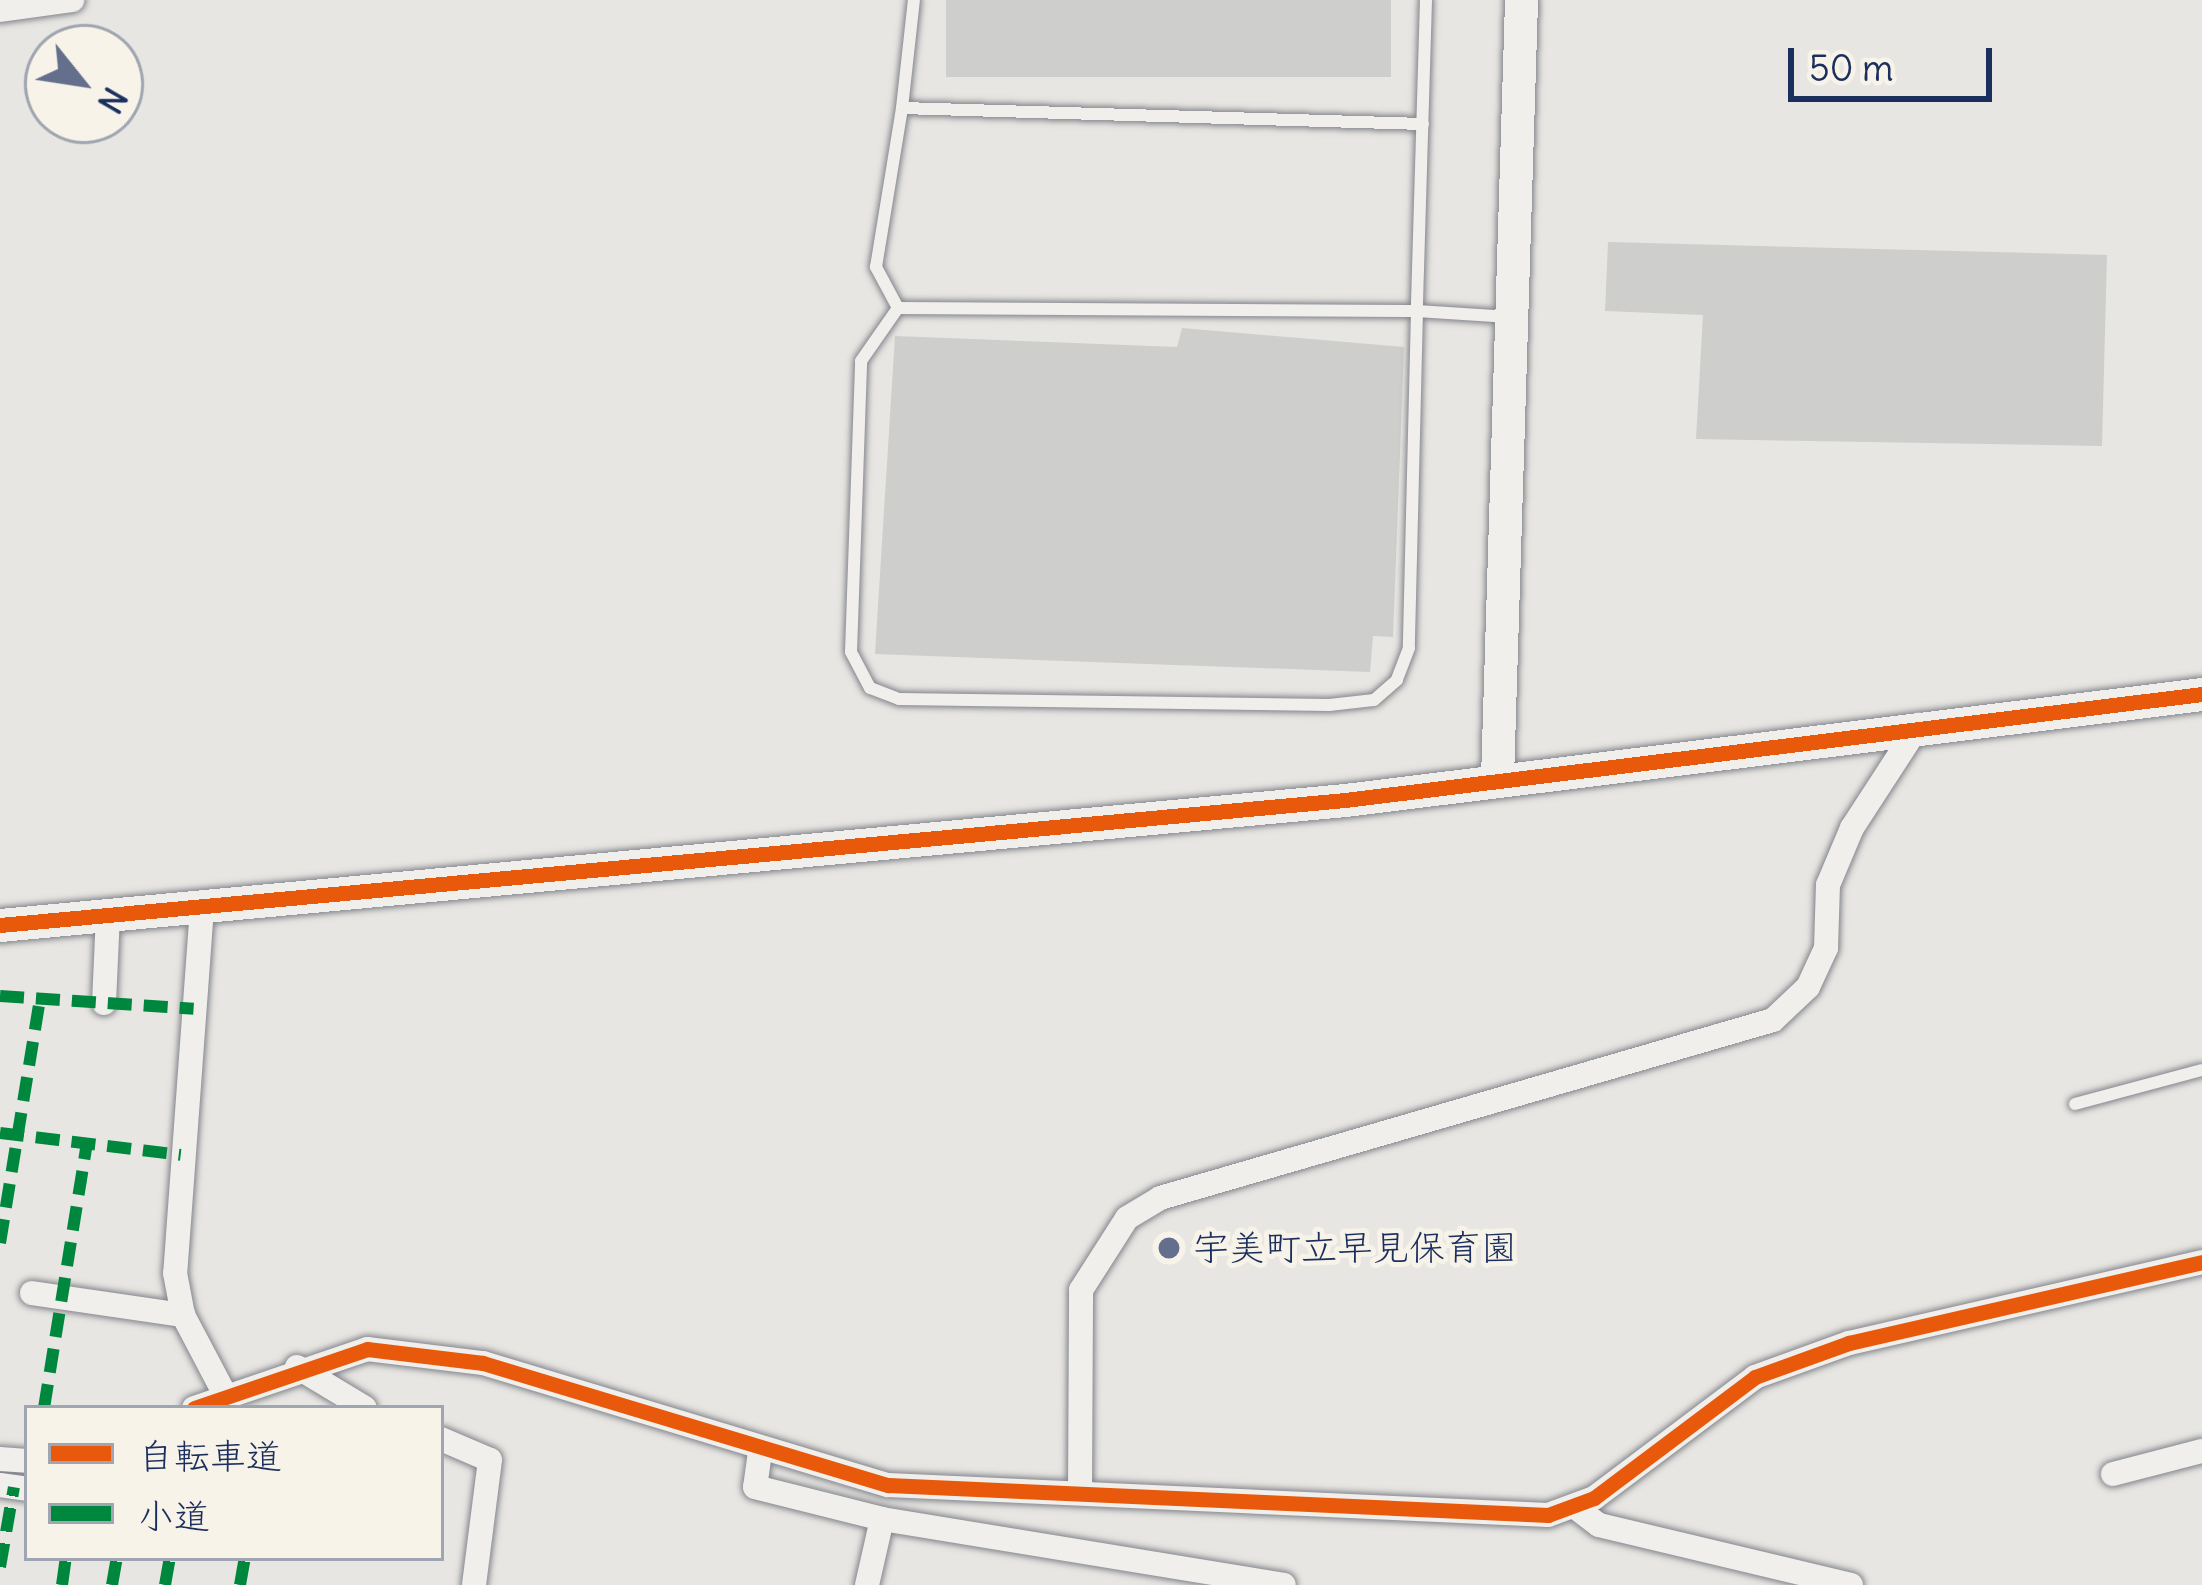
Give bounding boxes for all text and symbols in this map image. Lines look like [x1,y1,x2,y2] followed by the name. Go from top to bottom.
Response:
[24,24,144,144] north arrow
[1794,24,1998,98] scale bar
[1809,46,1894,91] text: 50 m
[89,80,136,121] text: N
[1193,1226,1517,1270] place label: 宇美町立早見保育園
[1156,1235,1182,1261] marker: 宇美町立早見保育園
[24,1405,444,1561] legend
[138,1434,282,1479] text: 自転車道
[138,1494,210,1539] text: 小道

